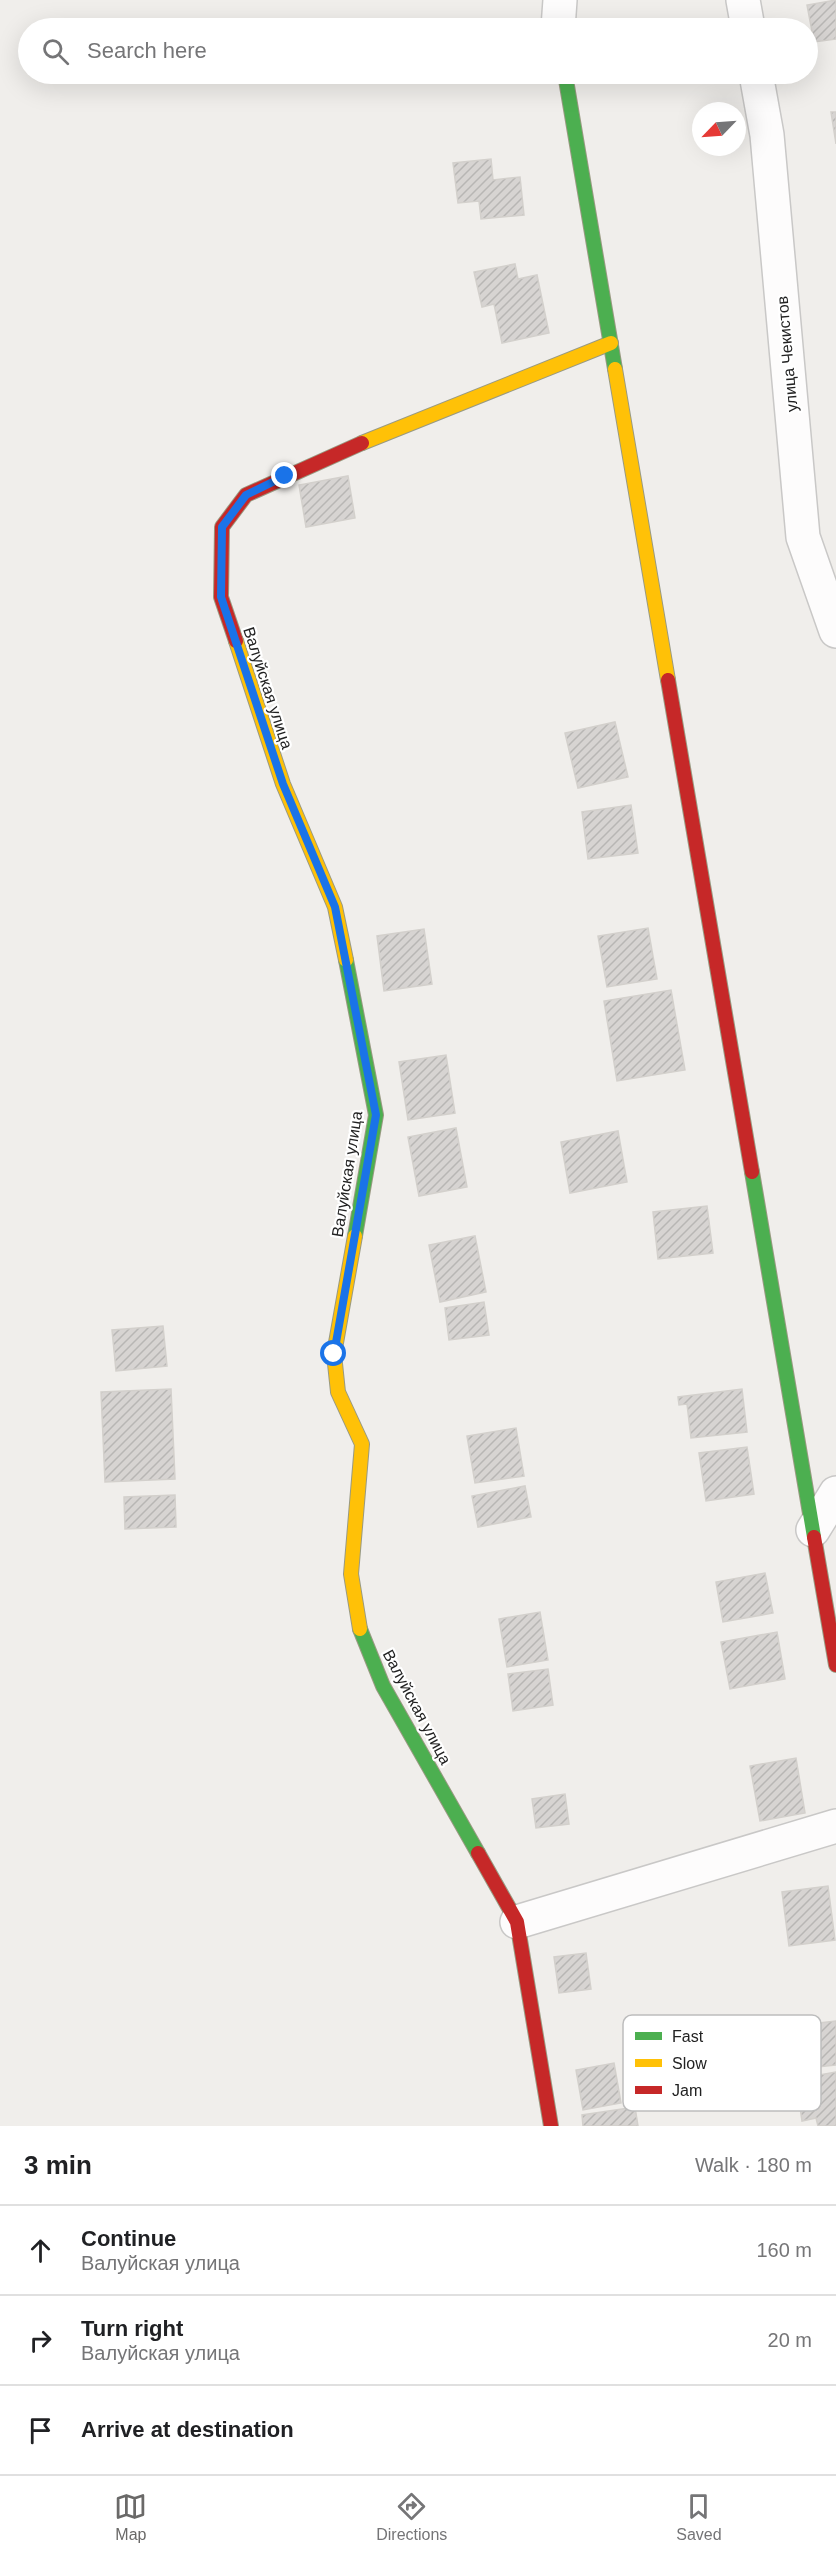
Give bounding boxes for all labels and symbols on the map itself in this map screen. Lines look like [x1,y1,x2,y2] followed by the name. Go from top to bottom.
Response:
[692,102,746,156] north arrow
[773,295,801,413] street label: улица Чекистов
[271,462,297,488] route end
[240,625,296,751] street label: Валуйская улица
[329,1110,365,1238] street label: Валуйская улица
[320,1340,346,1366] route start
[380,1647,454,1767] street label: Валуйская улица
[623,2015,821,2111] legend
[672,2028,704,2045] text: Fast
[672,2055,707,2072] text: Slow
[672,2082,702,2099] text: Jam

